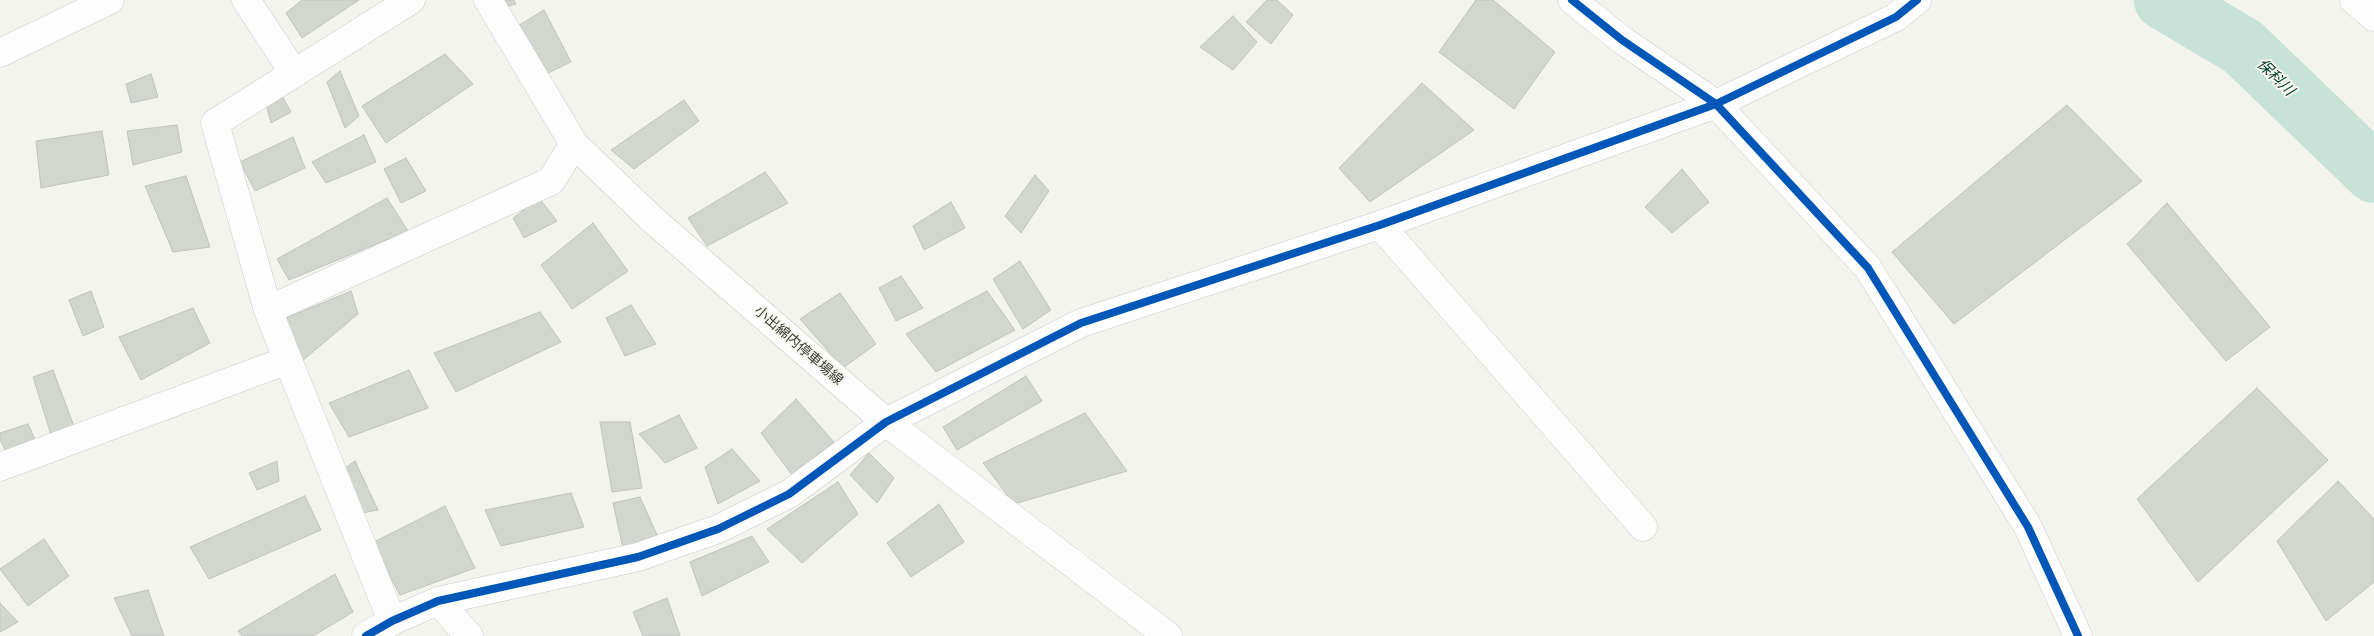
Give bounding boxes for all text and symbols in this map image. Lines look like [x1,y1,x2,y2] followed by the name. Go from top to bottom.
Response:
[2253,56,2297,100] water label: 保科川
[750,303,846,389] street label: 小出綿内停車場線

